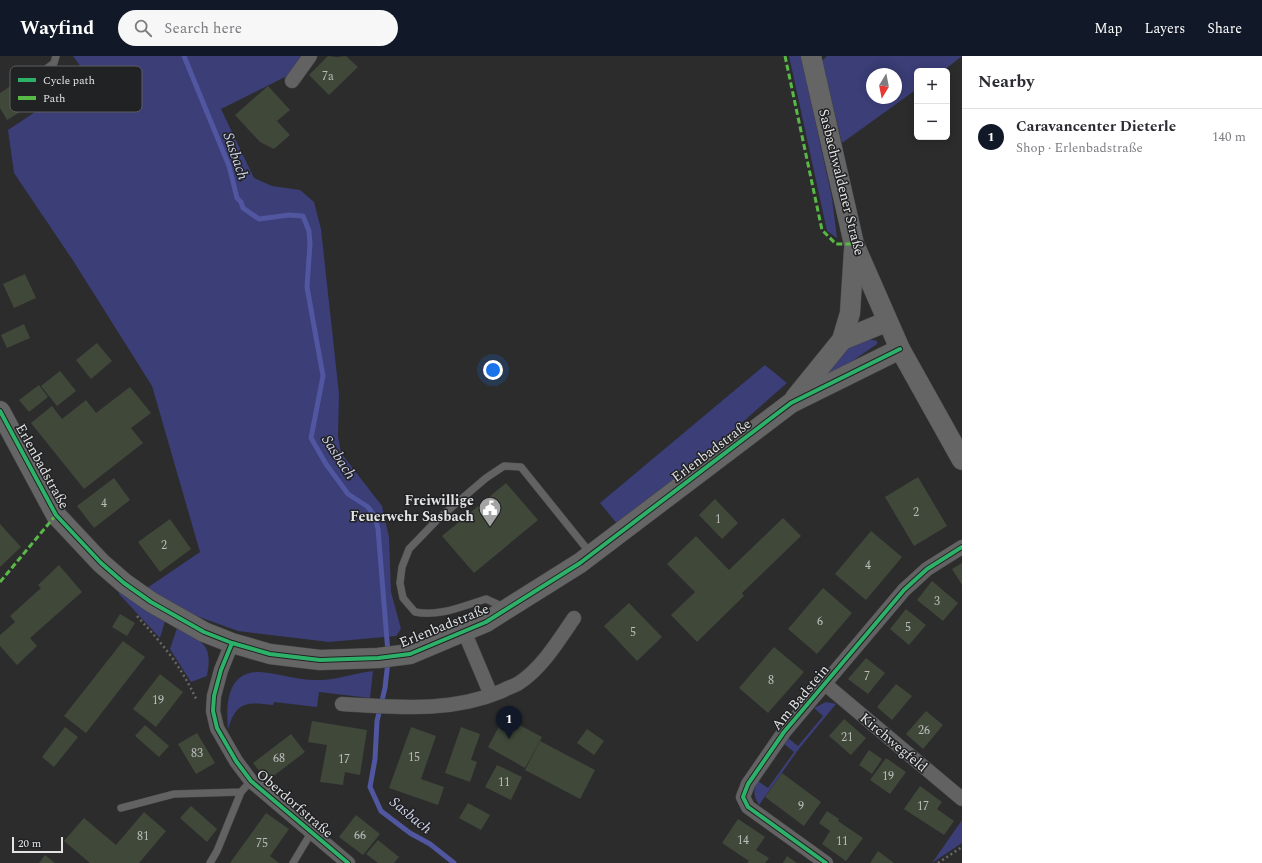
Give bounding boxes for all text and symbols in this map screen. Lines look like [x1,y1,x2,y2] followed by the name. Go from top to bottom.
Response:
[118,10,398,46] search box
[20,14,94,43] text: Wayfind
[132,17,154,39] icon: search
[164,17,242,40] text: Search here
[1094,18,1123,39] text: Map
[1145,18,1185,39] text: Layers
[1207,18,1242,39] text: Share
[10,66,142,112] legend
[322,67,334,86] house number: 7a
[866,68,902,104] north arrow
[914,68,950,140] map controls
[914,68,950,104] button: +
[978,69,1034,95] text: Nearby
[43,72,95,89] text: Cycle path
[43,90,65,107] text: Path
[914,104,950,140] button: −
[813,107,870,258] street label: Sasbachwaldener Straße
[1016,115,1176,138] text: Caravancenter Dieterle
[987,127,995,147] text: 1
[1212,127,1246,147] text: 140 m
[217,129,254,183] water label: Sasbach
[1016,138,1143,158] text: Shop · Erlenbadstraße
[483,360,503,380] your location
[667,413,756,487] street label: Erlenbadstraße
[10,420,75,513] street label: Erlenbadstraße
[316,430,362,484] water label: Sasbach
[350,490,474,527] place label: Freiwillige Feuerwehr Sasbach
[101,494,107,513] house number: 4
[477,495,503,528] public building icon: Freiwillige Feuerwehr Sasbach
[913,503,919,522] house number: 2
[715,510,721,529] house number: 1
[161,536,167,555] house number: 2
[865,556,871,575] house number: 4
[934,592,940,611] house number: 3
[396,598,492,653] street label: Erlenbadstraße
[817,612,823,631] house number: 6
[905,618,911,637] house number: 5
[630,623,636,642] house number: 5
[767,660,834,735] street label: Am Badstein
[864,667,870,686] house number: 7
[768,671,774,690] house number: 8
[152,691,164,710] house number: 19
[496,706,522,739] pin: 1
[855,708,932,777] street label: Kirchwegfeld
[918,721,930,740] house number: 26
[841,728,853,747] house number: 21
[191,744,203,763] house number: 83
[408,748,420,767] house number: 15
[273,749,285,768] house number: 68
[338,750,350,769] house number: 17
[251,764,338,843] street label: Oberdorfstraße
[882,767,894,786] house number: 19
[498,773,510,792] house number: 11
[384,791,437,840] water label: Sasbach
[798,797,804,816] house number: 9
[917,797,929,816] house number: 17
[354,826,366,845] house number: 66
[137,827,149,846] house number: 81
[737,831,749,850] house number: 14
[836,832,848,851] house number: 11
[256,834,268,853] house number: 75
[12,835,63,854] scale bar
[18,835,41,852] text: 20 m

